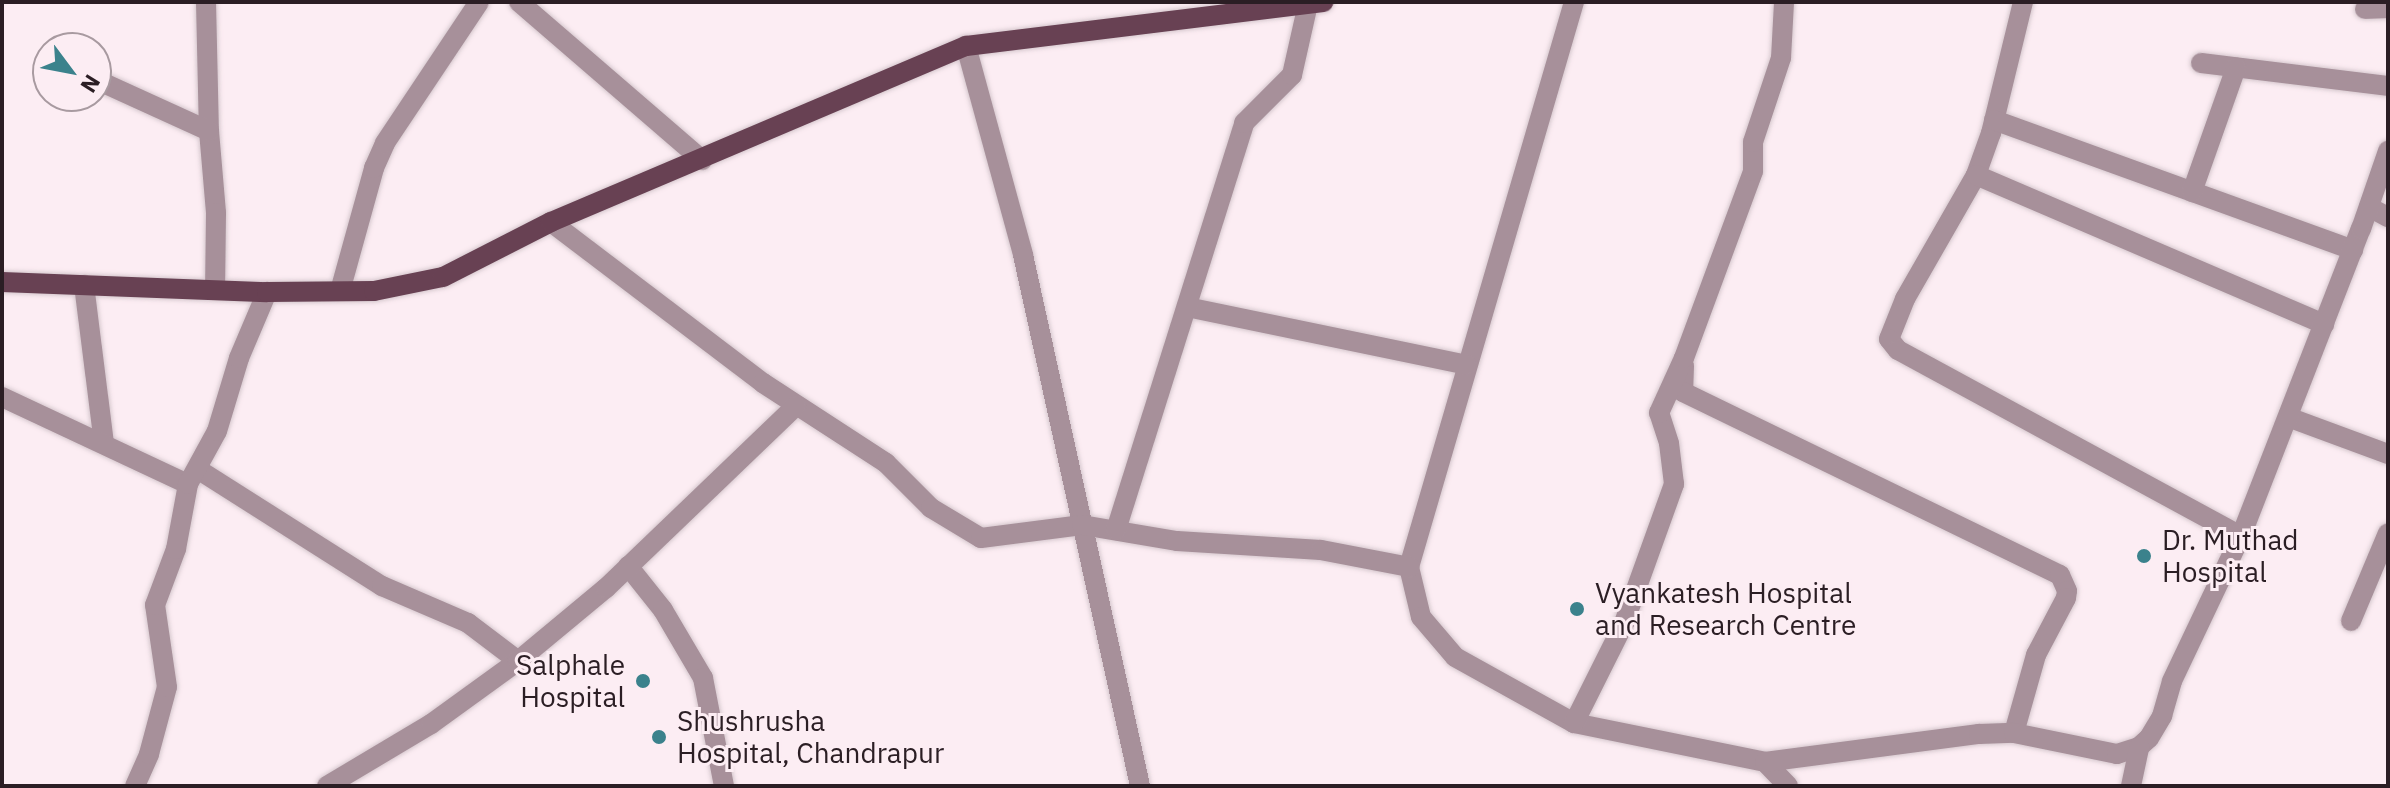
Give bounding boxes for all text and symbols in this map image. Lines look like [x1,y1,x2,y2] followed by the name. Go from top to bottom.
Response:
[32,32,112,112] north arrow
[75,69,108,98] text: N
[2162,523,2299,589] place label: Dr. Muthad Hospital
[2133,545,2155,567] marker: Dr. Muthad Hospital
[1595,576,1856,642] place label: Vyankatesh Hospital and Research Centre
[1566,598,1588,620] marker: Vyankatesh Hospital and Research Centre
[516,648,625,714] place label: Salphale Hospital
[632,670,654,692] marker: Salphale Hospital
[677,704,944,770] place label: Shushrusha Hospital, Chandrapur
[648,726,670,748] marker: Shushrusha Hospital, Chandrapur

